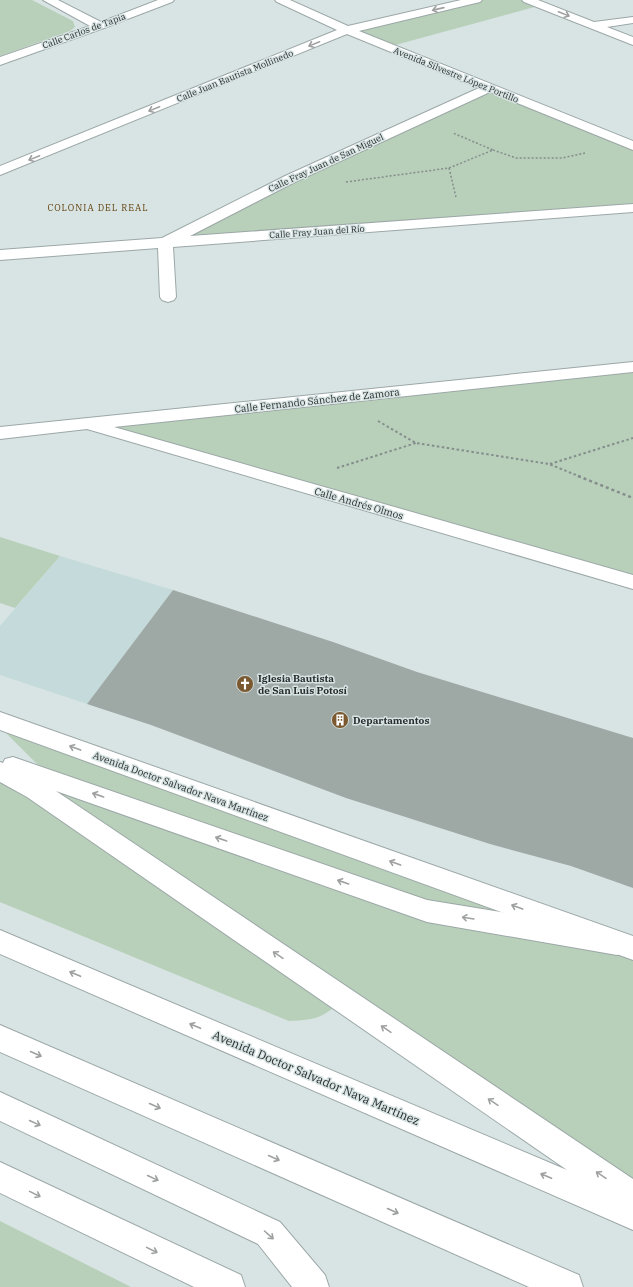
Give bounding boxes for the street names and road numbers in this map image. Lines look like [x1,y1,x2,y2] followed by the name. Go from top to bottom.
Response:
[41,10,127,51] street label: Calle Carlos de Tapia
[392,44,520,105] street label: Avenida Silvestre López Portillo
[175,47,295,104] street label: Calle Juan Bautista Mollinedo
[267,131,385,194] street label: Calle Fray Juan de San Miguel
[269,223,365,240] street label: Calle Fray Juan del Río
[234,385,401,416] street label: Calle Fernando Sánchez de Zamora
[313,485,405,522] street label: Calle Andrés Olmos
[91,749,271,824] street label: Avenida Doctor Salvador Nava Martínez
[210,1027,422,1128] street label: Avenida Doctor Salvador Nava Martínez

